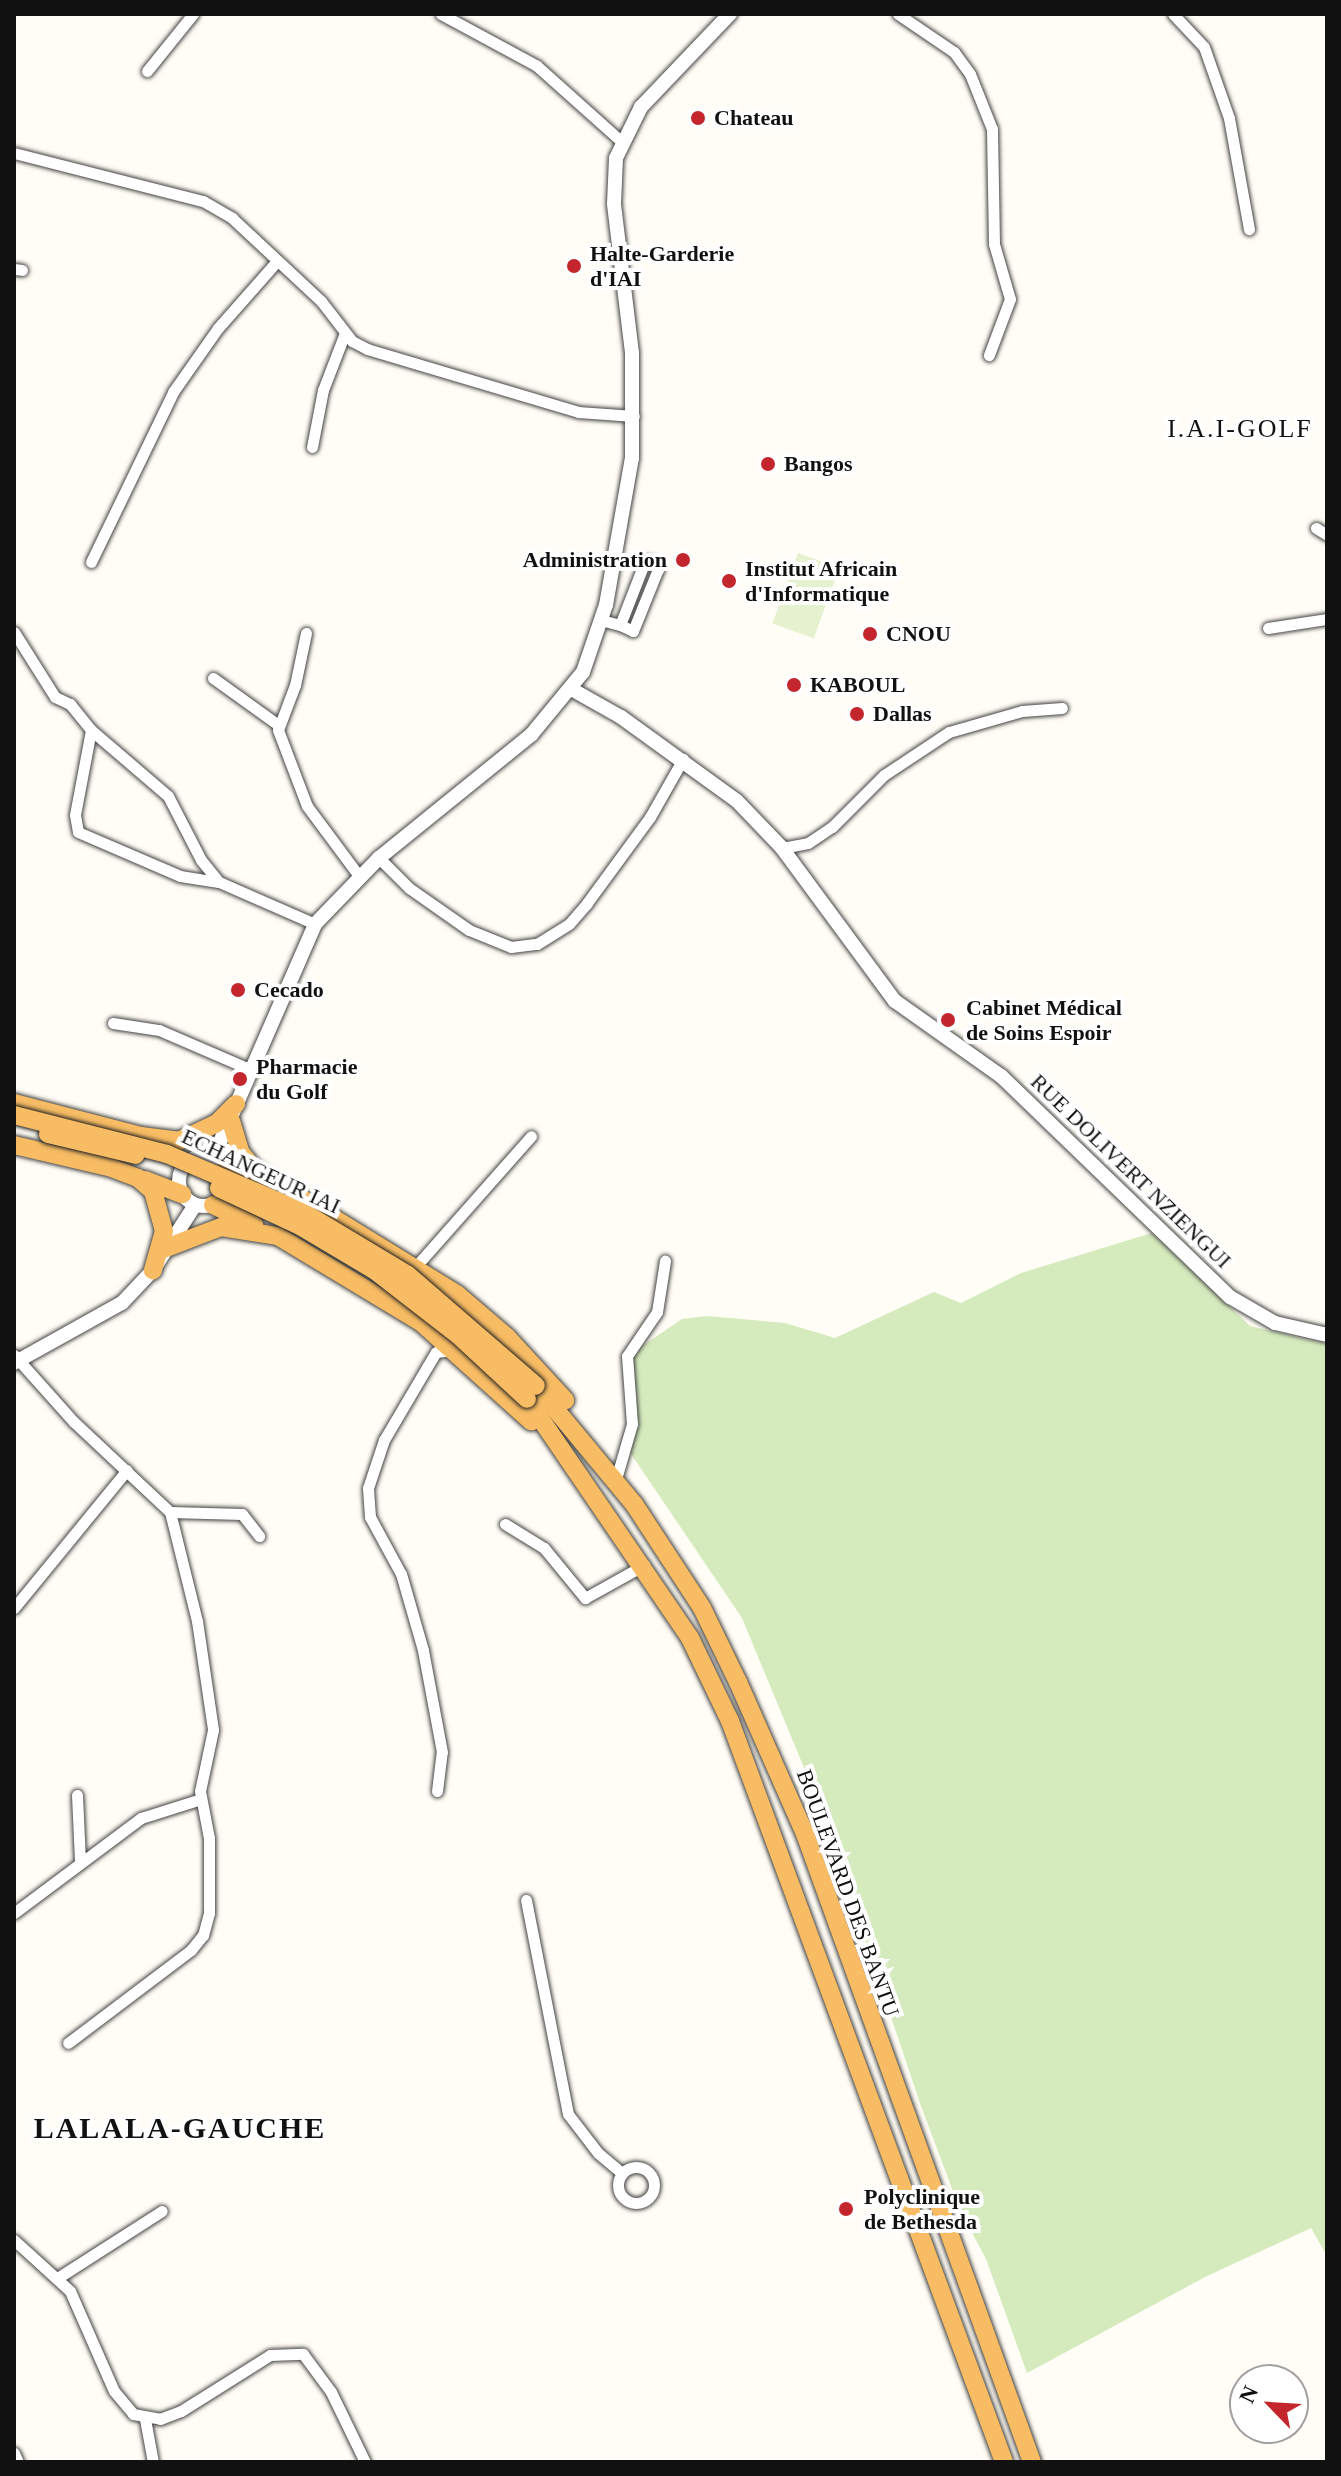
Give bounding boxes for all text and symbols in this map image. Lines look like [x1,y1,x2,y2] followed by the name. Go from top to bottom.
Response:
[714,105,793,131] place label: Chateau
[689,109,707,127] marker: Chateau
[590,240,734,292] place label: Halte-Garderie d'IAI
[565,257,583,275] marker: Halte-Garderie d'IAI
[1167,413,1313,445] district label: I.A.I-GOLF
[784,451,852,477] place label: Bangos
[759,455,777,473] marker: Bangos
[523,547,667,573] place label: Administration
[674,551,692,569] marker: Administration
[745,555,898,606] place label: Institut Africain d'Informatique
[720,572,738,590] marker: Institut Africain d'Informatique
[886,621,951,647] place label: CNOU
[861,625,879,643] marker: CNOU
[810,672,905,698] place label: KABOUL
[785,676,803,694] marker: KABOUL
[873,701,932,727] place label: Dallas
[848,705,866,723] marker: Dallas
[254,977,324,1003] place label: Cecado
[229,981,247,999] marker: Cecado
[966,994,1122,1046] place label: Cabinet Médical de Soins Espoir
[937,1009,959,1031] marker: Cabinet Médical de Soins Espoir
[256,1053,357,1104] place label: Pharmacie du Golf
[1025,1068,1237,1274] street label: RUE DOLIVERT NZIENGUI
[231,1070,249,1088] marker: Pharmacie du Golf
[178,1123,344,1219] street label: ECHANGEUR IAI
[791,1766,905,2020] street label: BOULEVARD DES BANTU
[34,2110,326,2146] district label: LALALA-GAUCHE
[864,2183,980,2234] place label: Polyclinique de Bethesda
[835,2198,857,2220] marker: Polyclinique de Bethesda
[1229,2364,1309,2444] north arrow
[1234,2382,1263,2407] text: N

